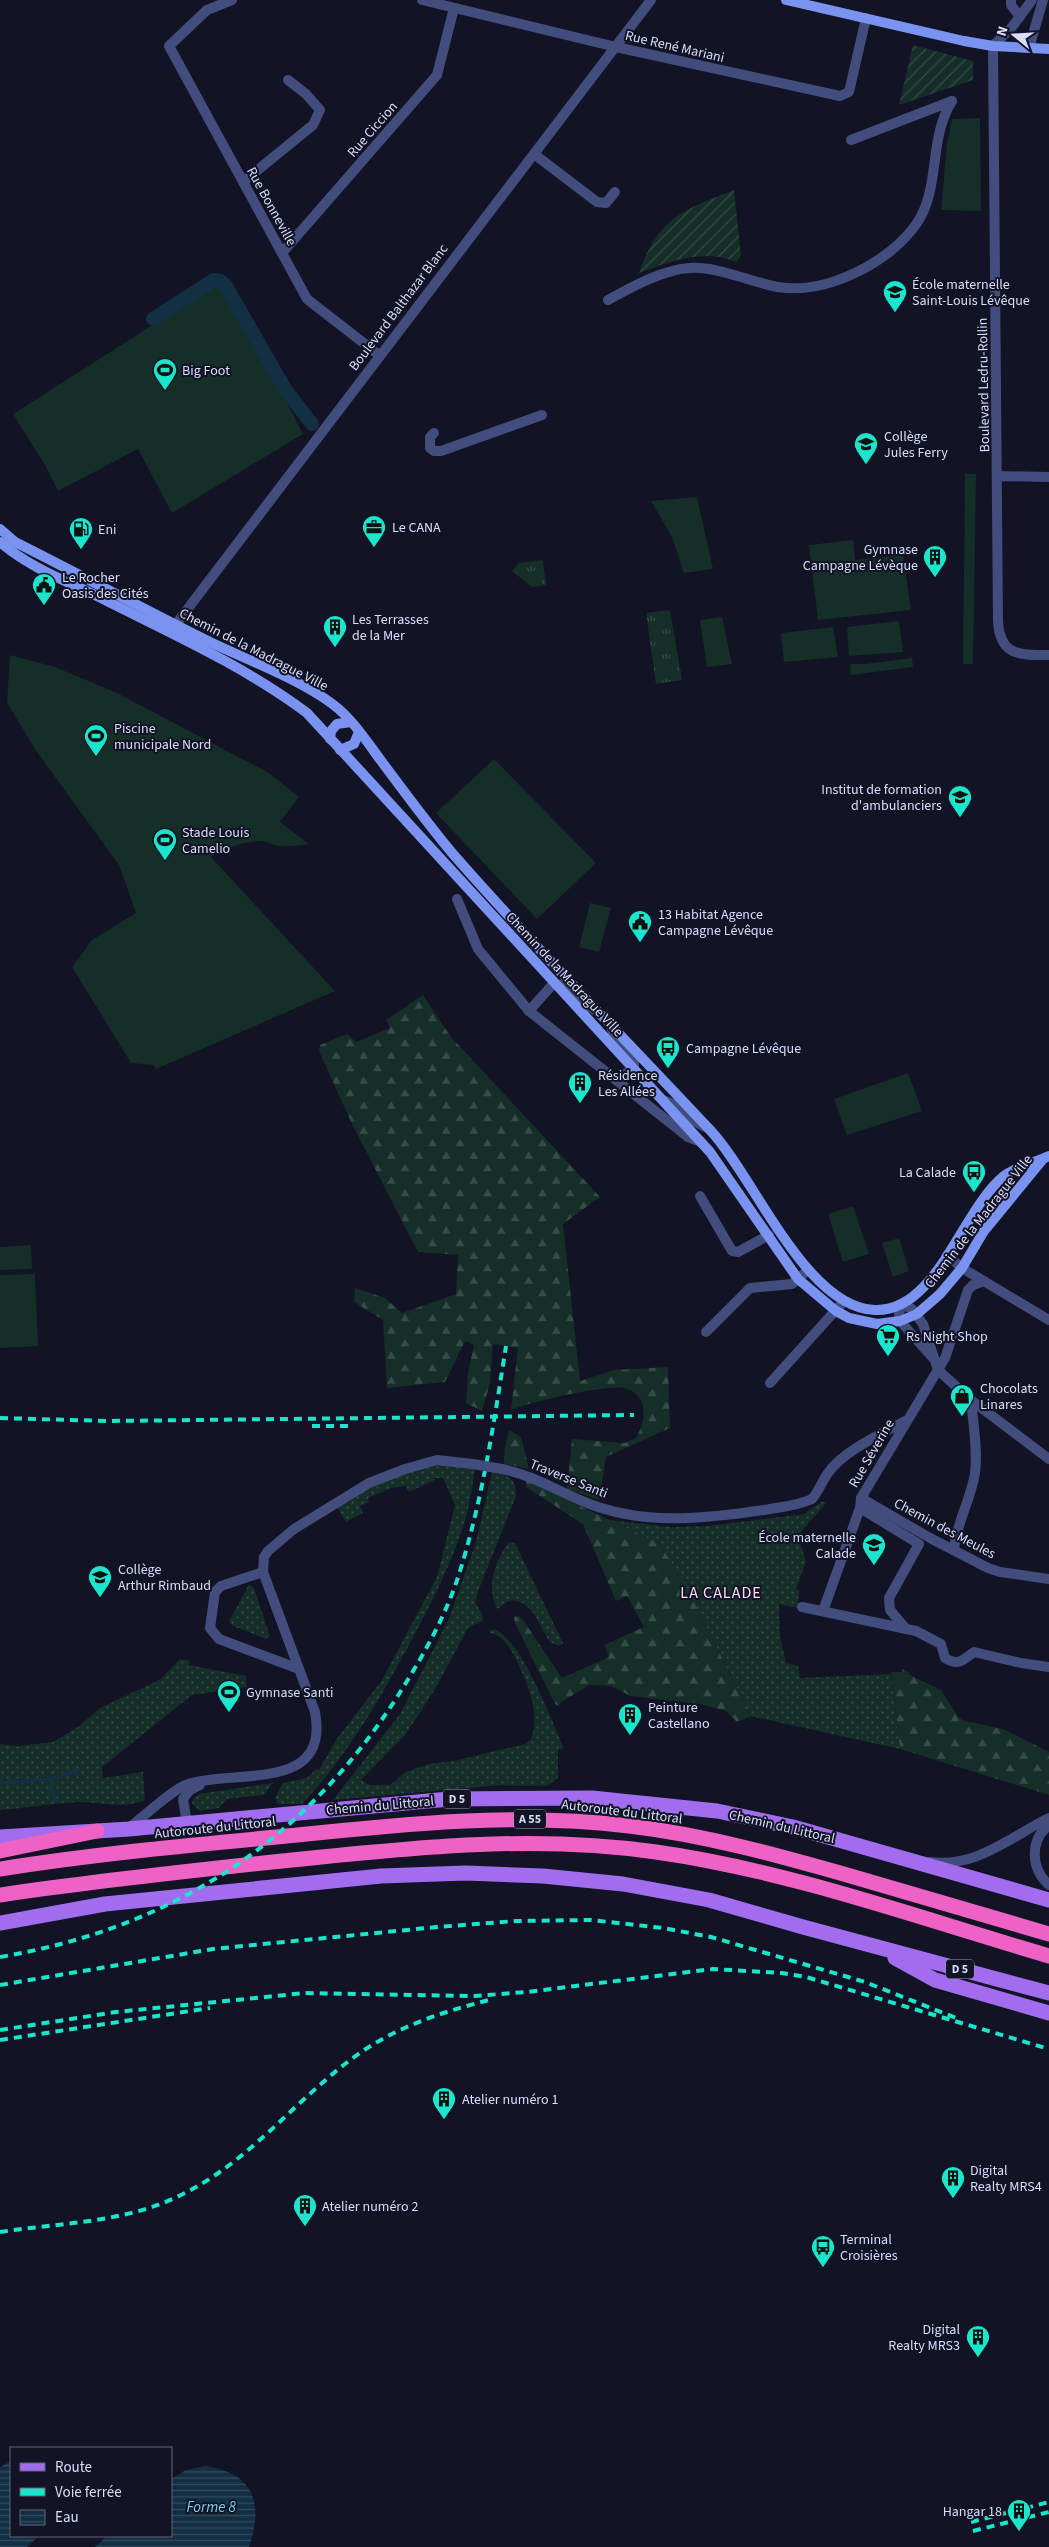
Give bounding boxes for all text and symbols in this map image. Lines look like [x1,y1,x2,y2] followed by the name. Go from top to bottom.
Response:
[989,10,1039,60] north arrow
[992,24,1014,39] text: N
[623,26,726,68] street label: Rue René Mariani
[343,97,403,162] street label: Rue Ciccion
[241,163,301,250] street label: Rue Bonneville
[344,240,454,375] street label: Boulevard Balthazar Blanc
[912,275,1030,311] place label: École maternelle Saint-Louis Lévêque
[882,279,908,313] school or university icon: École maternelle Saint-Louis Lévêque
[973,318,995,452] street label: Boulevard Ledru-Rollin
[152,357,178,391] sports icon: Big Foot
[182,361,230,381] place label: Big Foot
[884,427,948,463] place label: Collège Jules Ferry
[853,431,879,465] school or university icon: Collège Jules Ferry
[361,514,387,548] office icon: Le CANA
[68,516,94,550] fuel station icon: Eni
[392,518,441,538] place label: Le CANA
[98,520,116,540] place label: Eni
[803,540,918,576] place label: Gymnase Campagne Lévèque
[922,544,948,578] building icon: Gymnase Campagne Lévèque
[62,568,149,604] place label: Le Rocher Oasis des Cités
[31,572,57,606] public building icon: Le Rocher Oasis des Cités
[176,604,332,696] street label: Chemin de la Madrague Ville
[352,610,429,646] place label: Les Terrasses de la Mer
[322,614,348,648] building icon: Les Terrasses de la Mer
[114,719,211,755] place label: Piscine municipale Nord
[83,723,109,757] sports icon: Piscine municipale Nord
[821,780,942,816] place label: Institut de formation d'ambulanciers
[947,784,973,818] school or university icon: Institut de formation d'ambulanciers
[182,823,249,859] place label: Stade Louis Camelio
[152,827,178,861] sports icon: Stade Louis Camelio
[658,905,773,941] place label: 13 Habitat Agence Campagne Lévêque
[501,908,628,1042] street label: Chemin de la Madrague Ville
[627,909,653,943] public building icon: 13 Habitat Agence Campagne Lévêque
[655,1035,681,1069] bus stop icon: Campagne Lévêque
[686,1039,801,1059] place label: Campagne Lévêque
[598,1066,658,1102] place label: Résidence Les Allées
[567,1070,593,1104] building icon: Résidence Les Allées
[920,1151,1037,1293] street label: Chemin de la Madrague Ville
[961,1159,987,1193] bus stop icon: La Calade
[899,1163,956,1183] place label: La Calade
[875,1323,901,1357] supermarket icon: Rs Night Shop
[906,1327,988,1347] place label: Rs Night Shop
[980,1379,1038,1415] place label: Chocolats Linares
[949,1383,975,1417] shop icon: Chocolats Linares
[844,1415,900,1491] street label: Rue Séverine
[527,1454,611,1504] street label: Traverse Santi
[890,1494,999,1564] street label: Chemin des Meules
[758,1528,856,1564] place label: École maternelle Calade
[861,1532,887,1566] school or university icon: École maternelle Calade
[118,1560,211,1596] place label: Collège Arthur Rimbaud
[87,1564,113,1598] school or university icon: Collège Arthur Rimbaud
[680,1582,762,1604] district label: LA CALADE
[216,1679,242,1713] sports icon: Gymnase Santi
[246,1683,333,1703] place label: Gymnase Santi
[648,1698,710,1734] place label: Peinture Castellano
[617,1702,643,1736] building icon: Peinture Castellano
[443,1790,471,1808] road number: D 5
[325,1791,435,1821] street label: Chemin du Littoral
[560,1795,684,1829] street label: Autoroute du Littoral
[727,1805,837,1849] street label: Chemin du Littoral
[514,1810,546,1828] road number: A 55
[154,1812,277,1844] street label: Autoroute du Littoral
[946,1960,974,1978] road number: D 5
[431,2086,457,2120] building icon: Atelier numéro 1
[462,2090,558,2110] place label: Atelier numéro 1
[970,2161,1042,2197] place label: Digital Realty MRS4
[940,2165,966,2199] building icon: Digital Realty MRS4
[292,2193,318,2227] building icon: Atelier numéro 2
[322,2197,418,2217] place label: Atelier numéro 2
[840,2230,898,2266] place label: Terminal Croisières
[810,2234,836,2268] bus stop icon: Terminal Croisières
[888,2320,960,2356] place label: Digital Realty MRS3
[965,2324,991,2358] building icon: Digital Realty MRS3
[10,2447,172,2537] legend
[55,2457,92,2478] text: Route
[55,2482,122,2503] text: Voie ferrée
[186,2497,236,2518] water label: Forme 8
[1006,2498,1032,2532] building icon: Hangar 18
[943,2502,1002,2522] place label: Hangar 18
[55,2507,79,2528] text: Eau

